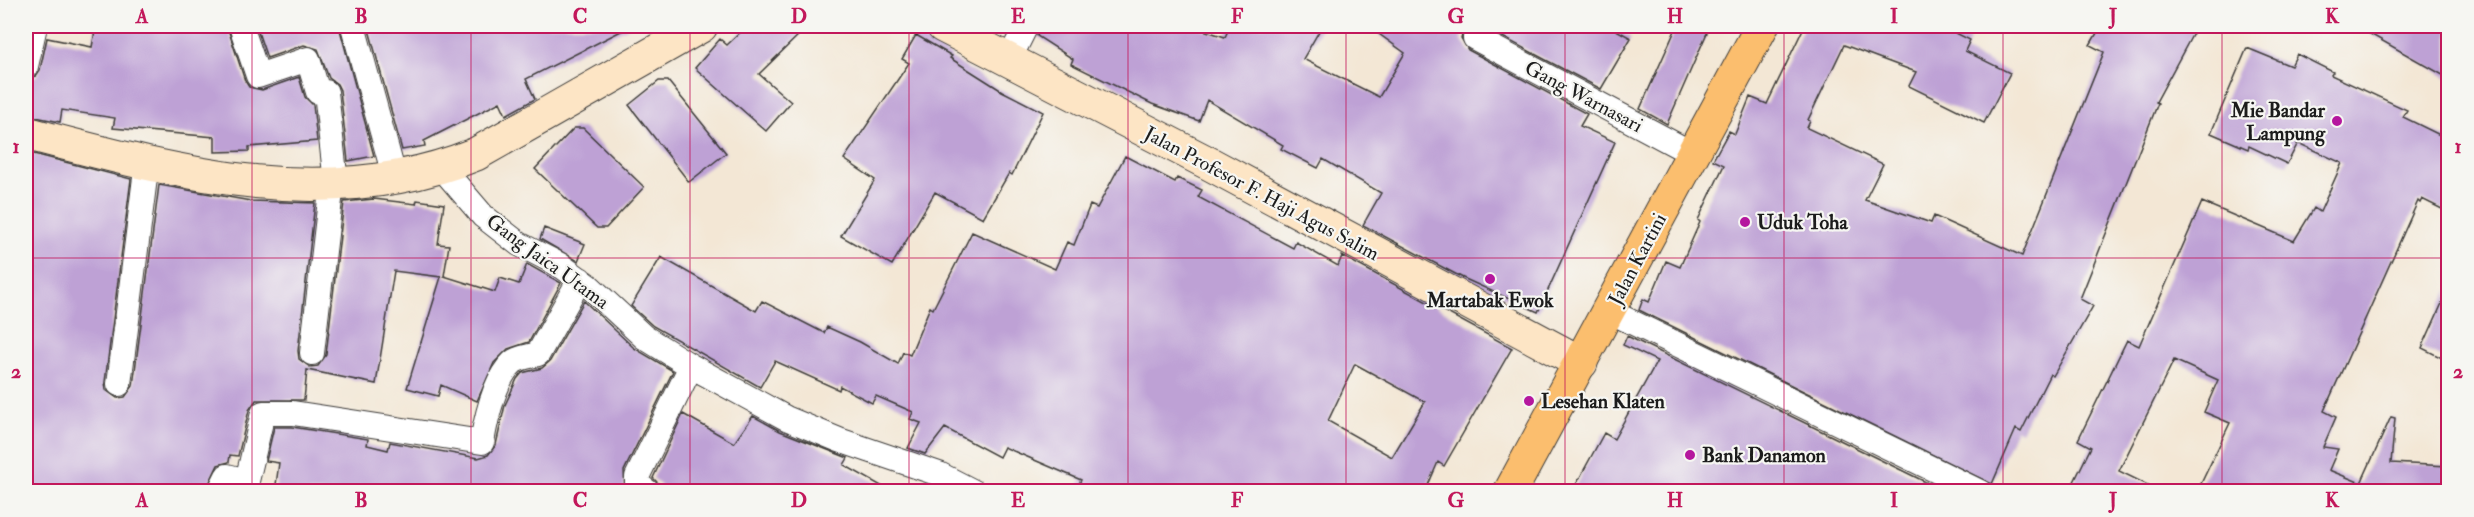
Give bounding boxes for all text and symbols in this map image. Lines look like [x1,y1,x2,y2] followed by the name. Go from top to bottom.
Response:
[135,4,149,29] text: A
[354,4,368,29] text: B
[573,4,587,29] text: C
[791,4,807,29] text: D
[1011,4,1026,29] text: E
[1231,4,1244,29] text: F
[1448,4,1465,29] text: G
[1667,4,1683,29] text: H
[1890,4,1898,29] text: I
[2108,4,2117,29] text: J
[2325,4,2340,29] text: K
[1520,55,1647,138] street label: Gang Warnasari
[2230,98,2326,147] place label: Mie Bandar Lampung
[2330,114,2344,128] marker: Mie Bandar Lampung
[1139,120,1384,266] street label: Jalan Profesor F. Haji Agus Salim
[12,134,20,159] text: 1
[2454,134,2462,159] text: 1
[481,208,615,315] street label: Gang Jaica Utama
[1602,209,1672,311] street label: Jalan Kartini
[1757,210,1849,235] place label: Uduk Toha
[1738,215,1752,229] marker: Uduk Toha
[1483,272,1497,286] marker: Martabak Ewok
[1426,288,1554,313] place label: Martabak Ewok
[11,359,21,384] text: 2
[2453,359,2463,384] text: 2
[1541,389,1665,414] place label: Lesehan Klaten
[1522,394,1536,408] marker: Lesehan Klaten
[1702,443,1827,468] place label: Bank Danamon
[1683,448,1697,462] marker: Bank Danamon
[135,488,149,513] text: A
[354,488,368,513] text: B
[573,488,587,513] text: C
[791,488,807,513] text: D
[1011,488,1026,513] text: E
[1231,488,1244,513] text: F
[1448,488,1465,513] text: G
[1667,488,1683,513] text: H
[1890,488,1898,513] text: I
[2108,488,2117,513] text: J
[2325,488,2340,513] text: K

